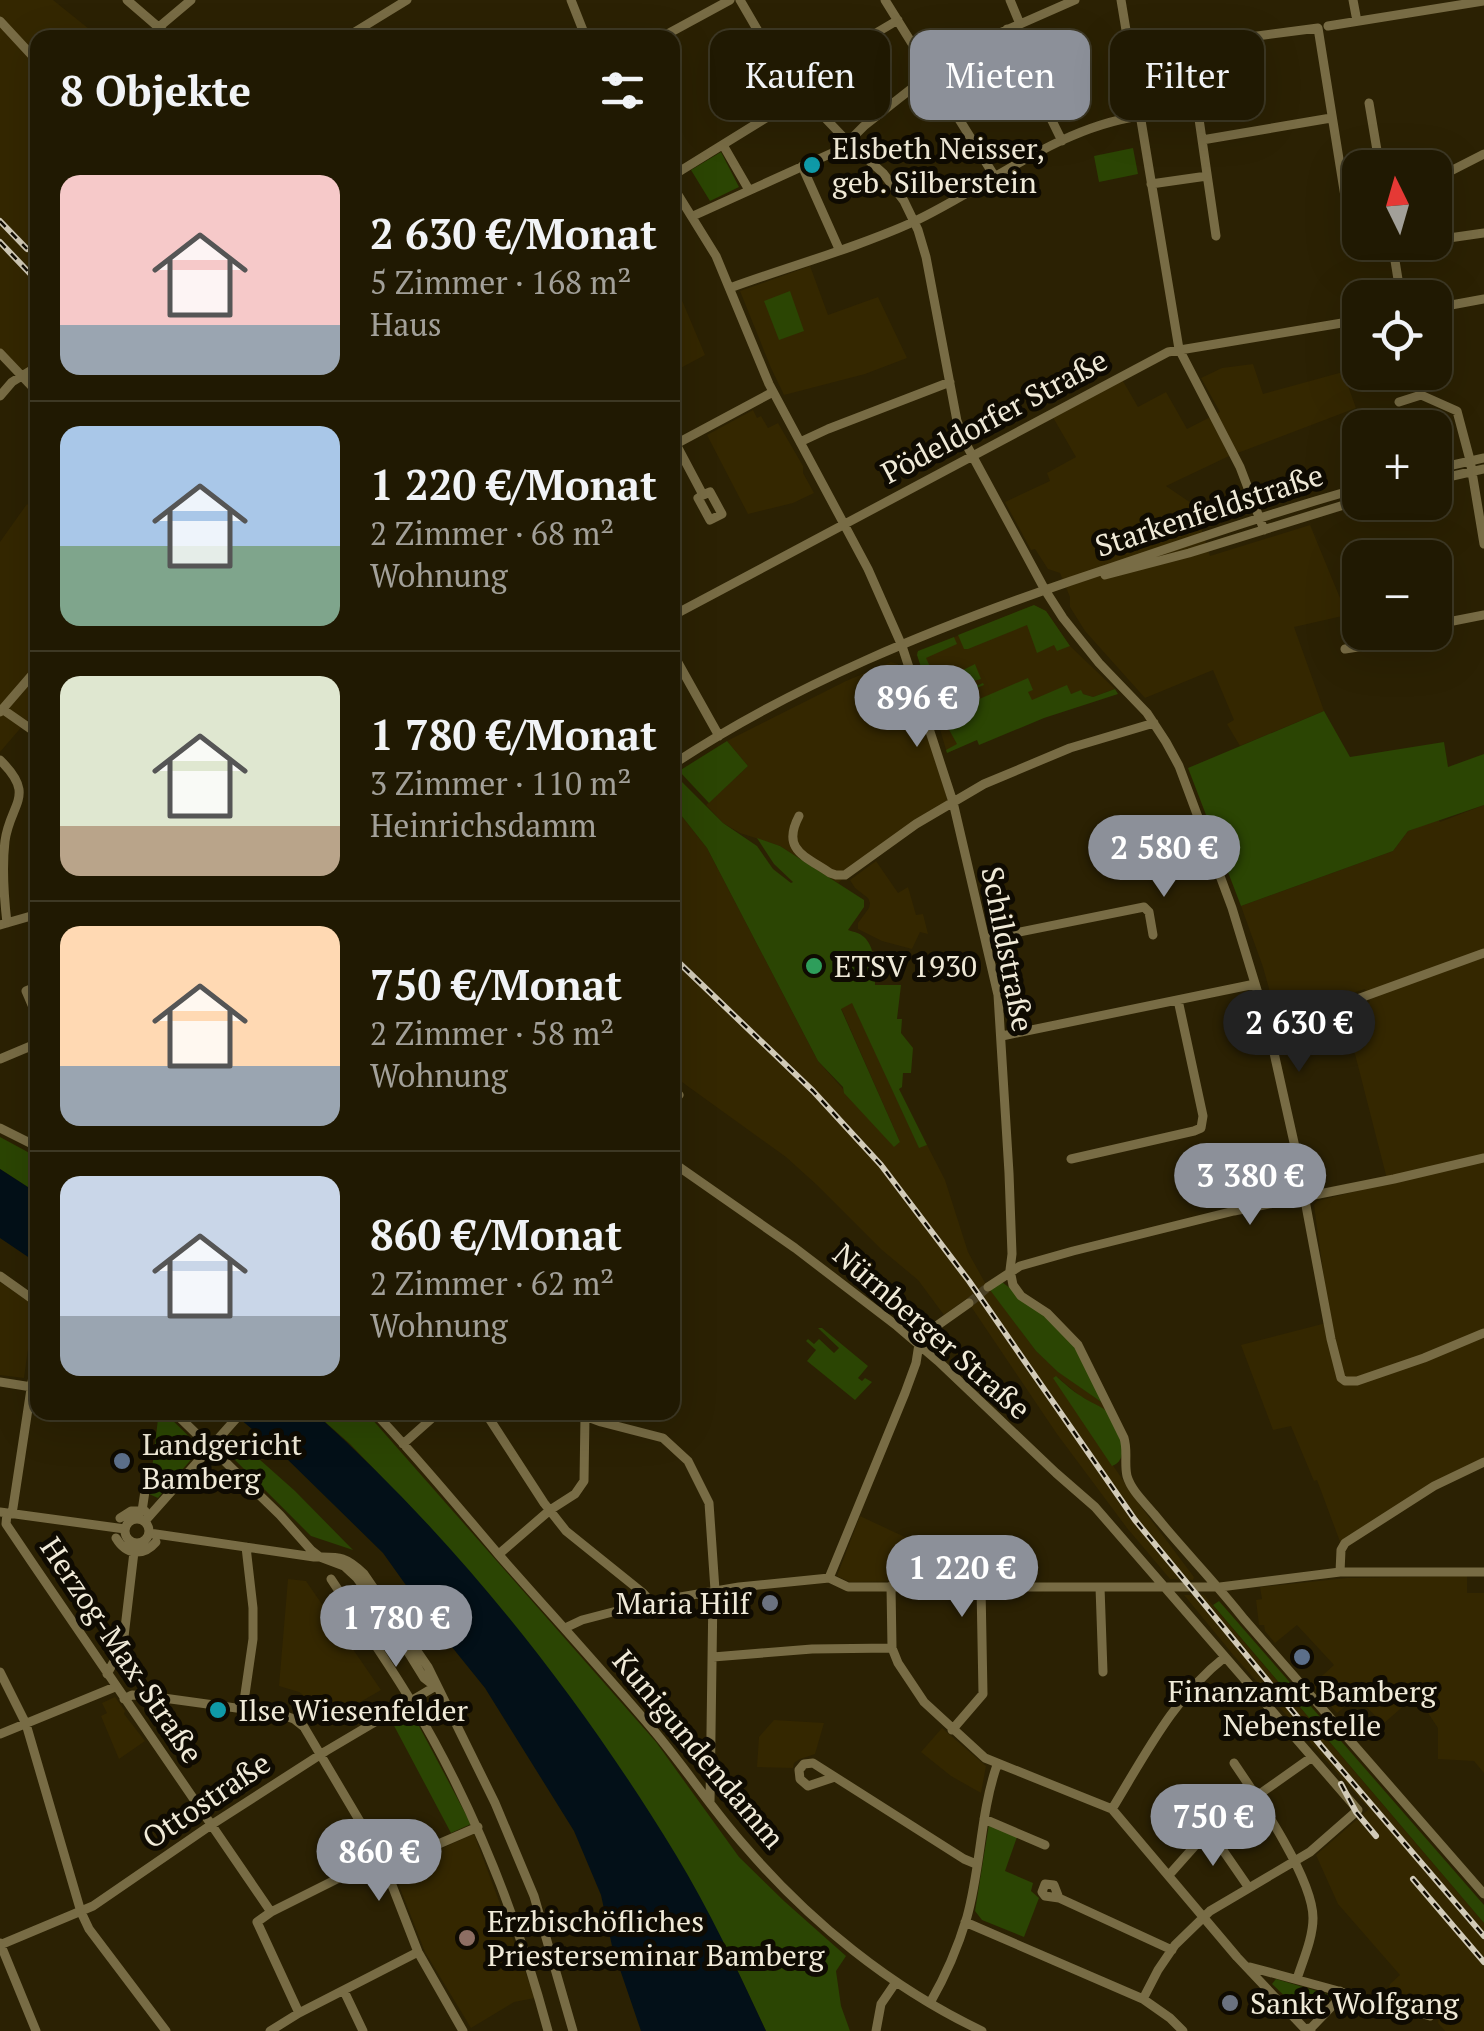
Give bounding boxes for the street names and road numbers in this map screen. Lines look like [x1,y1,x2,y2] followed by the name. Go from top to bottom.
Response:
[874,339,1114,493] street label: Pödeldorfer Straße
[1090,454,1328,566] street label: Starkenfeldstraße
[972,863,1044,1035] street label: Schildstraße
[825,1234,1039,1428] street label: Nürnberger Straße
[31,1529,213,1771] street label: Herzog-Max-Straße
[604,1641,794,1857] street label: Kunigundendamm
[134,1743,278,1857] street label: Ottostraße

